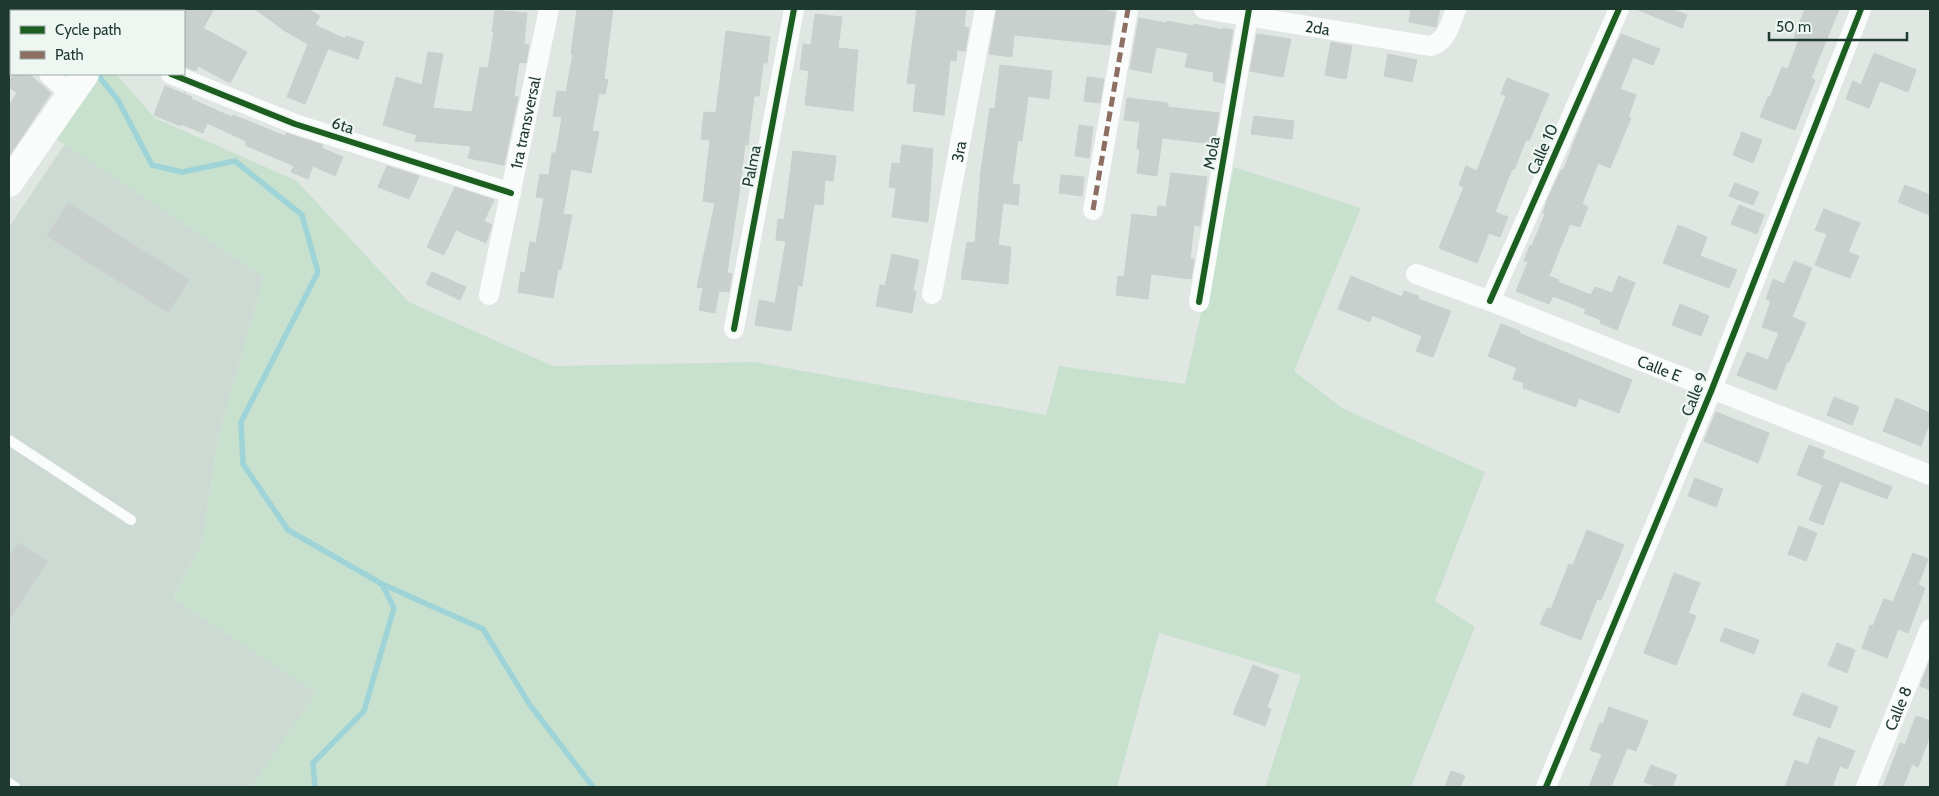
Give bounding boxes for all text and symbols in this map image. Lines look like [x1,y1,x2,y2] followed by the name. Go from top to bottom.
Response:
[10,10,185,75] legend
[1769,10,1906,42] scale bar
[1304,17,1332,40] street label: 2da
[1776,18,1811,36] text: 50 m
[55,21,121,39] text: Cycle path
[55,46,84,64] text: Path
[507,75,545,171] street label: 1ra transversal
[329,113,357,138] street label: 6ta
[1523,121,1562,177] street label: Calle 10
[1199,135,1224,171] street label: Mola
[948,139,970,164] street label: 3ra
[738,143,765,189] street label: Palma
[1635,351,1684,386] street label: Calle E
[1677,369,1712,419] street label: Calle 9
[1881,683,1916,734] street label: Calle 8

